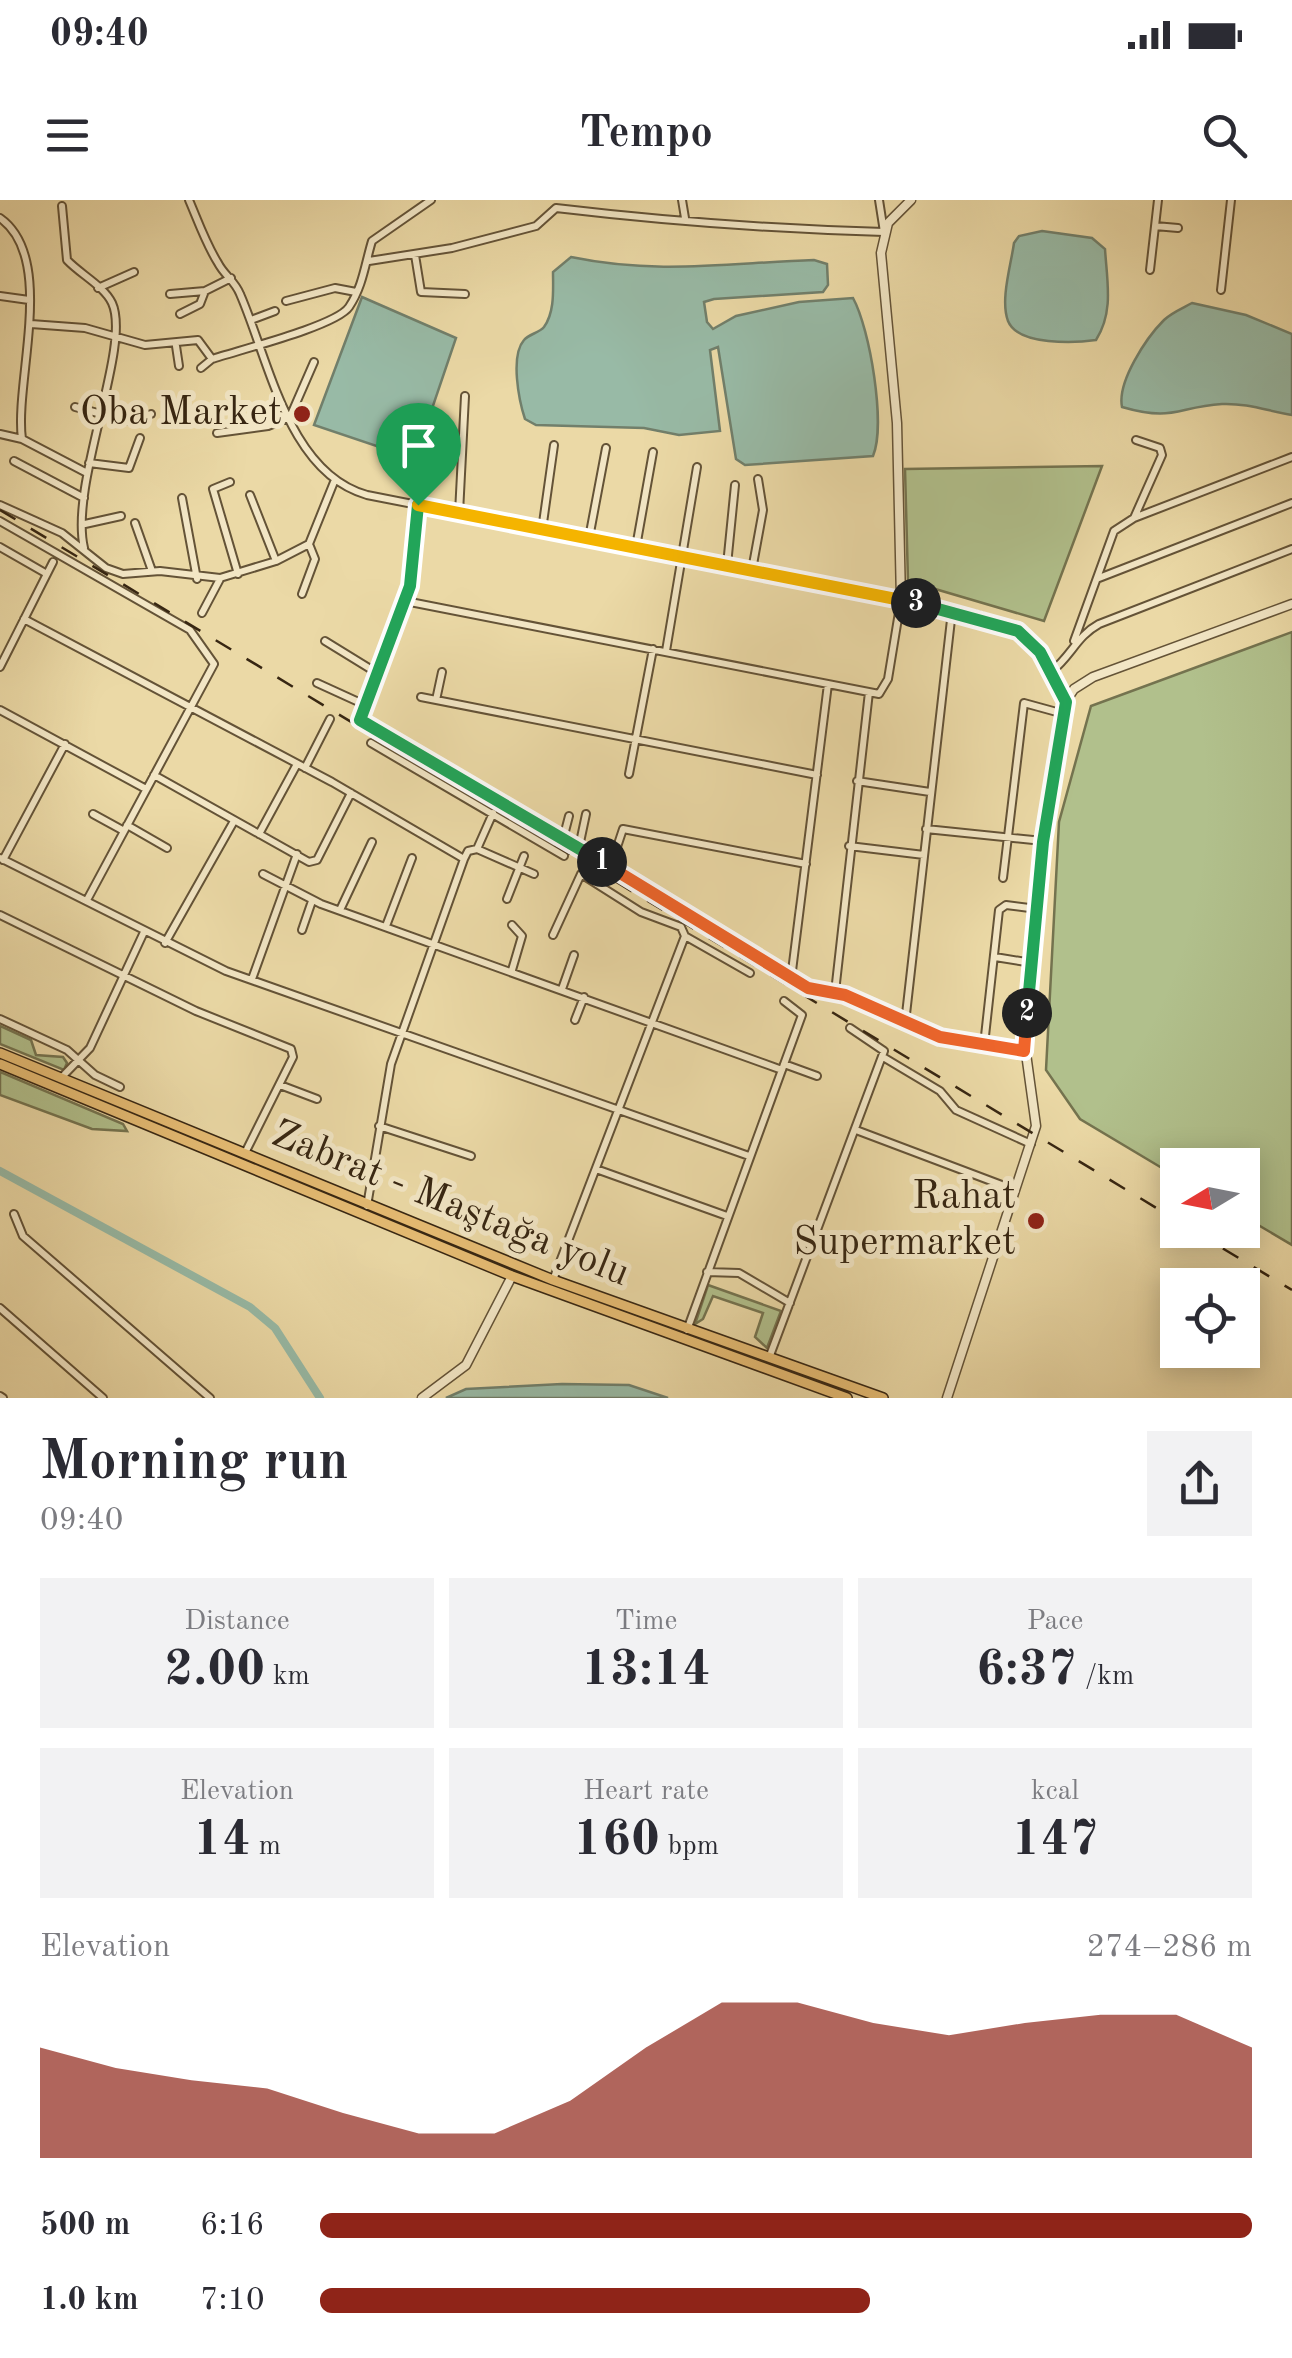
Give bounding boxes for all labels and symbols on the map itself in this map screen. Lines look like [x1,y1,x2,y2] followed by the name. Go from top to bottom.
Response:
[80,394,282,434] place label: Oba Market
[291,403,313,425] marker: Oba Market
[376,403,461,506] pin
[891,578,941,628] pin: 3
[577,837,627,887] pin: 1
[1002,988,1052,1038] pin: 2
[265,1115,635,1295] street label: Zabrat - Maştağa yolu
[1160,1148,1260,1248] north arrow
[793,1178,1016,1264] place label: Rahat Supermarket
[1025,1210,1047,1232] marker: Rahat Supermarket

